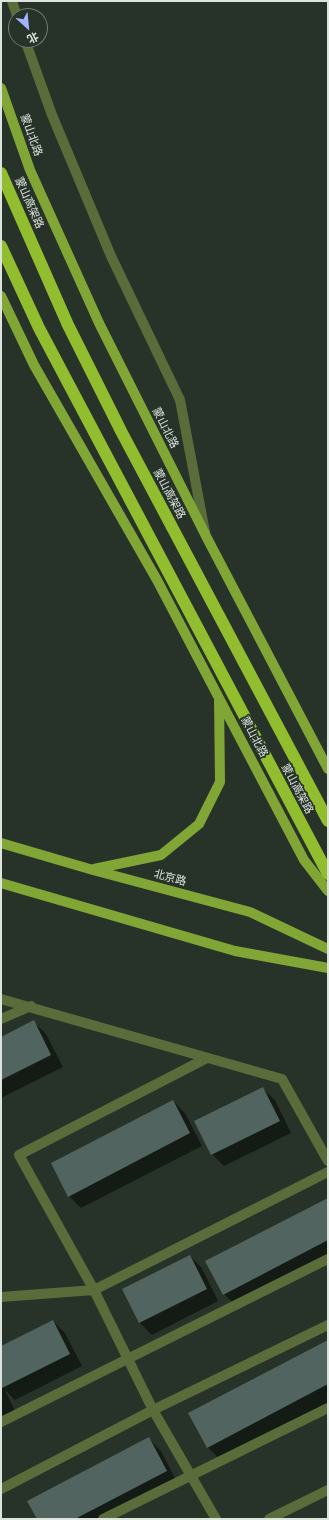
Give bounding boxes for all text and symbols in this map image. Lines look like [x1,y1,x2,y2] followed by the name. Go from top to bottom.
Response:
[8,8,48,48] north arrow
[25,29,41,47] text: 北
[17,112,45,158] street label: 蒙山北路
[12,175,46,231] street label: 蒙山高架路
[149,405,181,451] street label: 蒙山北路
[150,467,188,521] street label: 蒙山高架路
[238,714,270,760] street label: 蒙山北路
[278,762,316,816] street label: 蒙山高架路
[152,867,188,889] street label: 北京路

